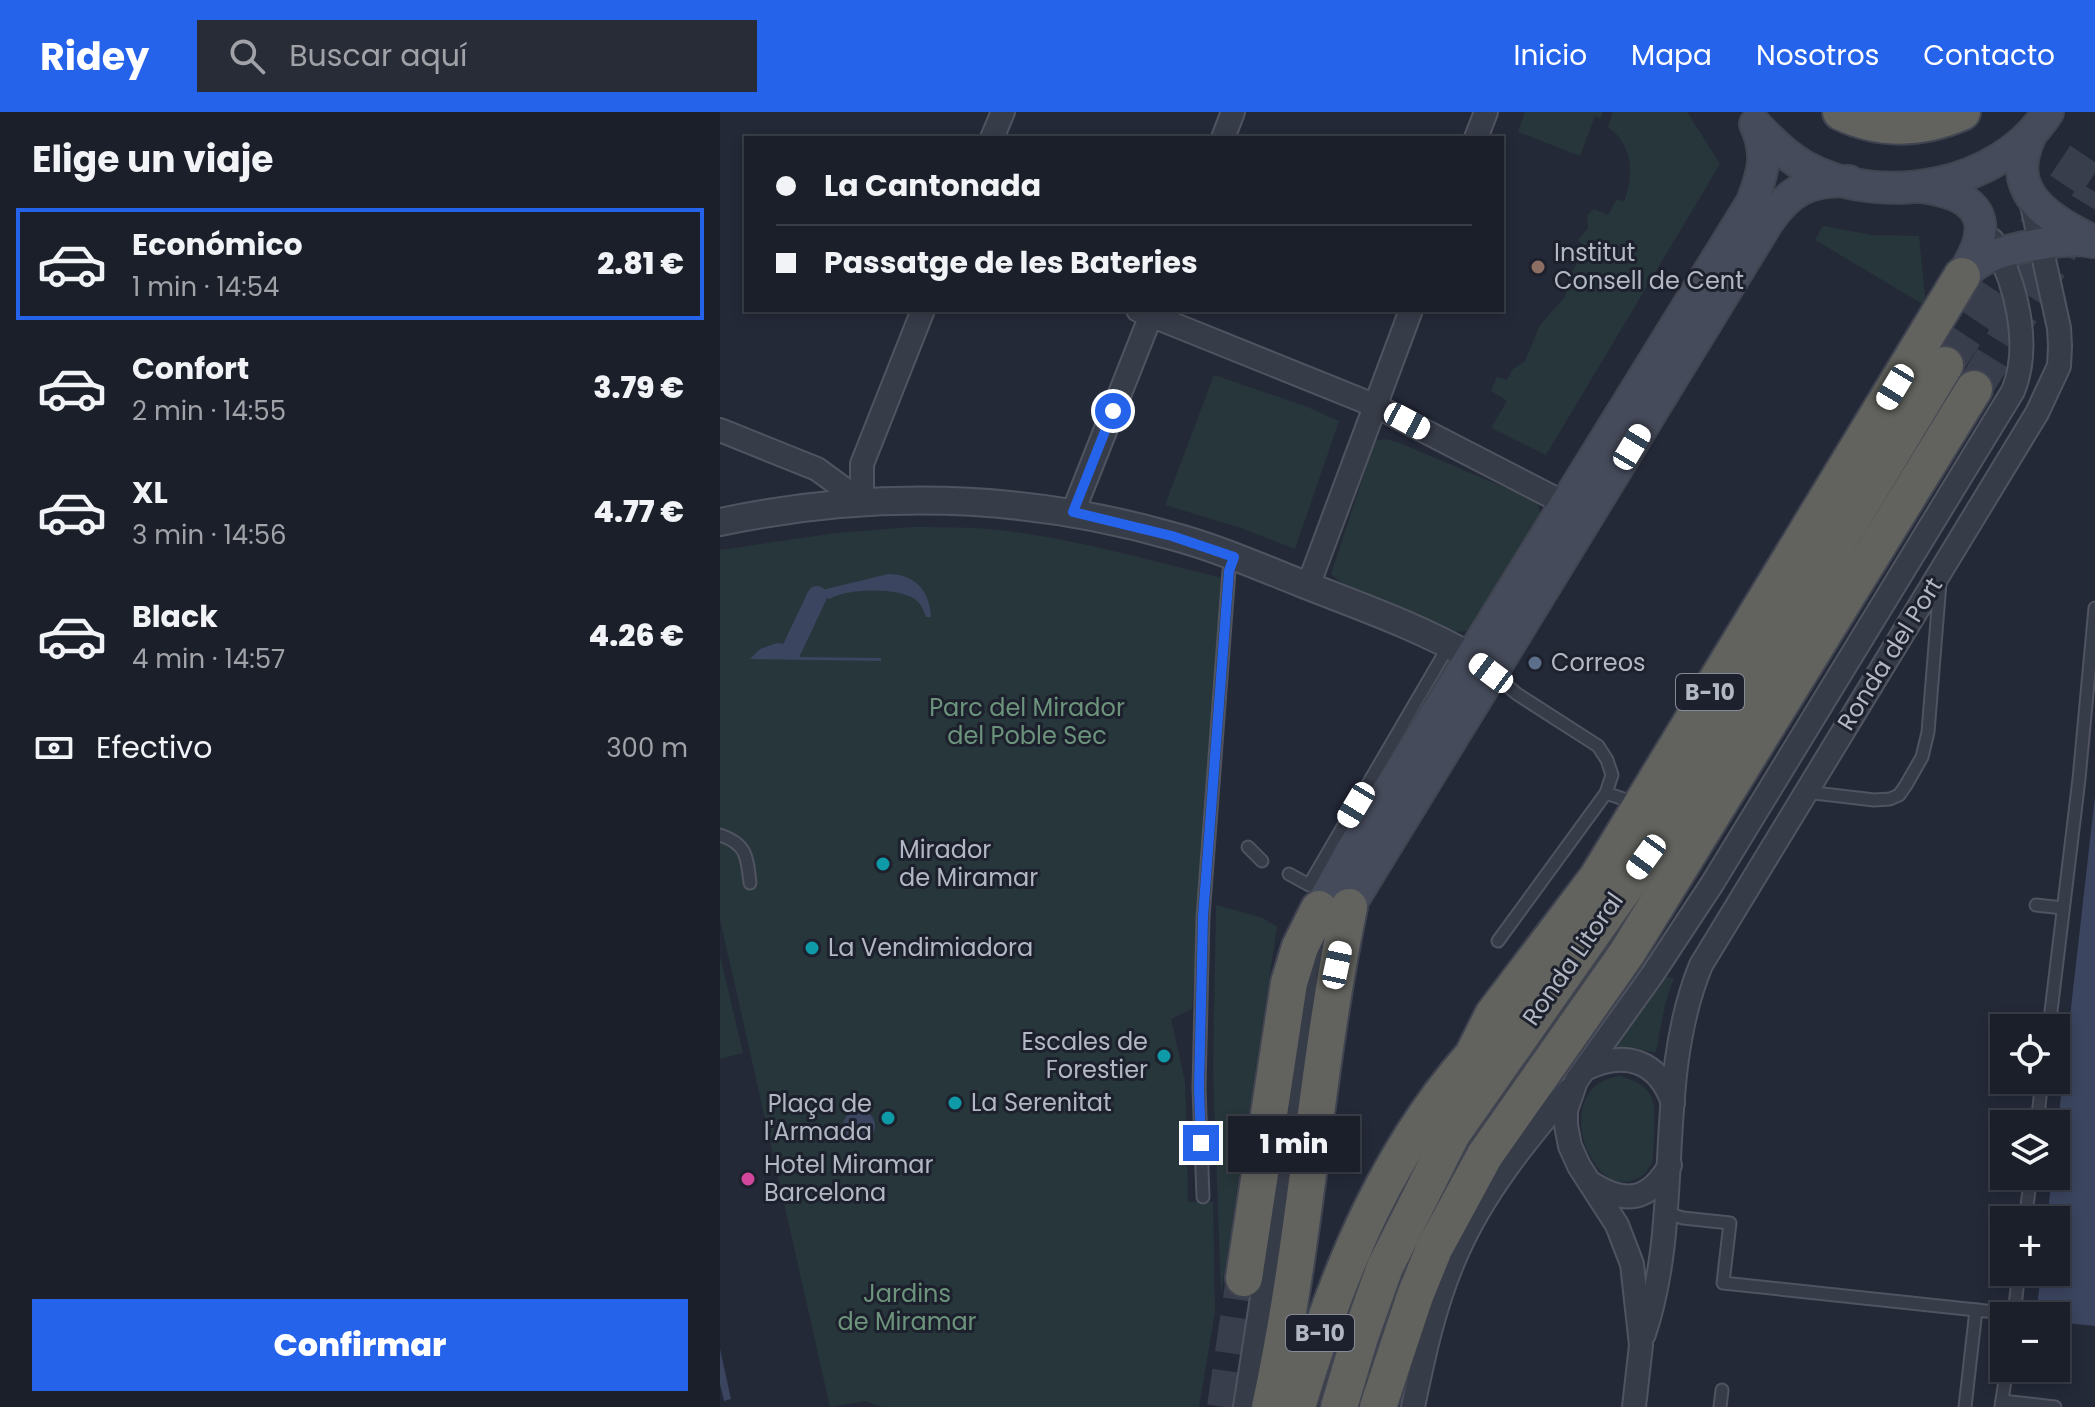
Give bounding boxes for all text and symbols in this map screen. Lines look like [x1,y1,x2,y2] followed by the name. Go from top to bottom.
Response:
[197,20,757,92] search box
[40,30,149,83] text: Ridey
[225,34,269,78] icon: search
[289,34,467,77] text: Buscar aquí
[1514,36,1587,75] text: Inicio
[1631,36,1712,75] text: Mapa
[1756,36,1879,75] text: Nosotros
[1923,36,2055,75] text: Contacto
[32,134,274,185] text: Elige un viaje
[824,164,1041,207] text: La Cantonada
[132,223,303,266] text: Económico
[36,228,108,300] icon: car
[1554,236,1744,297] place label: Institut Consell de Cent
[824,241,1198,284] text: Passatge de les Bateries
[597,242,684,285] text: 2.81 €
[1529,258,1547,276] marker: Institut Consell de Cent
[132,269,279,305] text: 1 min · 14:54
[132,347,249,390] text: Confort
[36,352,108,424] icon: car
[1872,360,1918,414] car
[593,366,684,409] text: 3.79 €
[132,393,286,429] text: 2 min · 14:55
[1095,393,1131,429] route start
[1380,399,1434,443] car
[1609,420,1655,474] car
[132,471,168,514] text: XL
[36,476,108,548] icon: car
[593,490,684,533] text: 4.77 €
[132,517,287,553] text: 3 min · 14:56
[1829,571,1950,736] street label: Ronda del Port
[132,595,218,638] text: Black
[36,600,108,672] icon: car
[589,614,684,657] text: 4.26 €
[132,641,285,677] text: 4 min · 14:57
[1551,646,1646,679] place label: Correos
[1465,649,1517,697] car
[1526,654,1544,672] marker: Correos
[1676,674,1744,710] road number: B-10
[929,691,1125,752] park label: Parc del Mirador del Poble Sec
[32,726,76,770] icon: cash
[96,726,212,769] text: Efectivo
[606,730,688,766] text: 300 m
[1333,778,1379,832] car
[1622,831,1670,883] car
[899,833,1038,894] place label: Mirador de Miramar
[874,855,892,873] marker: Mirador de Miramar
[1514,886,1631,1032] street label: Ronda Litoral
[828,931,1033,964] place label: La Vendimiadora
[803,939,821,957] marker: La Vendimiadora
[1320,939,1354,991] car
[1990,1014,2070,1382] map controls
[1990,1014,2070,1094] button: locate
[1022,1025,1148,1086] place label: Escales de Forestier
[1155,1047,1173,1065] marker: Escales de Forestier
[971,1086,1112,1119] place label: La Serenitat
[764,1087,872,1148] place label: Plaça de l'Armada
[946,1094,964,1112] marker: La Serenitat
[879,1109,897,1127] marker: Plaça de l'Armada
[1990,1110,2070,1190] button: layers
[1229,1115,1361,1171] callout: 1 min
[1183,1125,1219,1161] route end
[1260,1126,1328,1162] text: 1 min
[764,1148,934,1209] place label: Hotel Miramar Barcelona
[739,1170,757,1188] marker: Hotel Miramar Barcelona
[1990,1206,2070,1286] button: +
[837,1277,977,1338] park label: Jardins de Miramar
[32,1299,688,1391] button: Confirmar
[1990,1302,2070,1382] button: −
[1286,1315,1354,1351] road number: B-10

